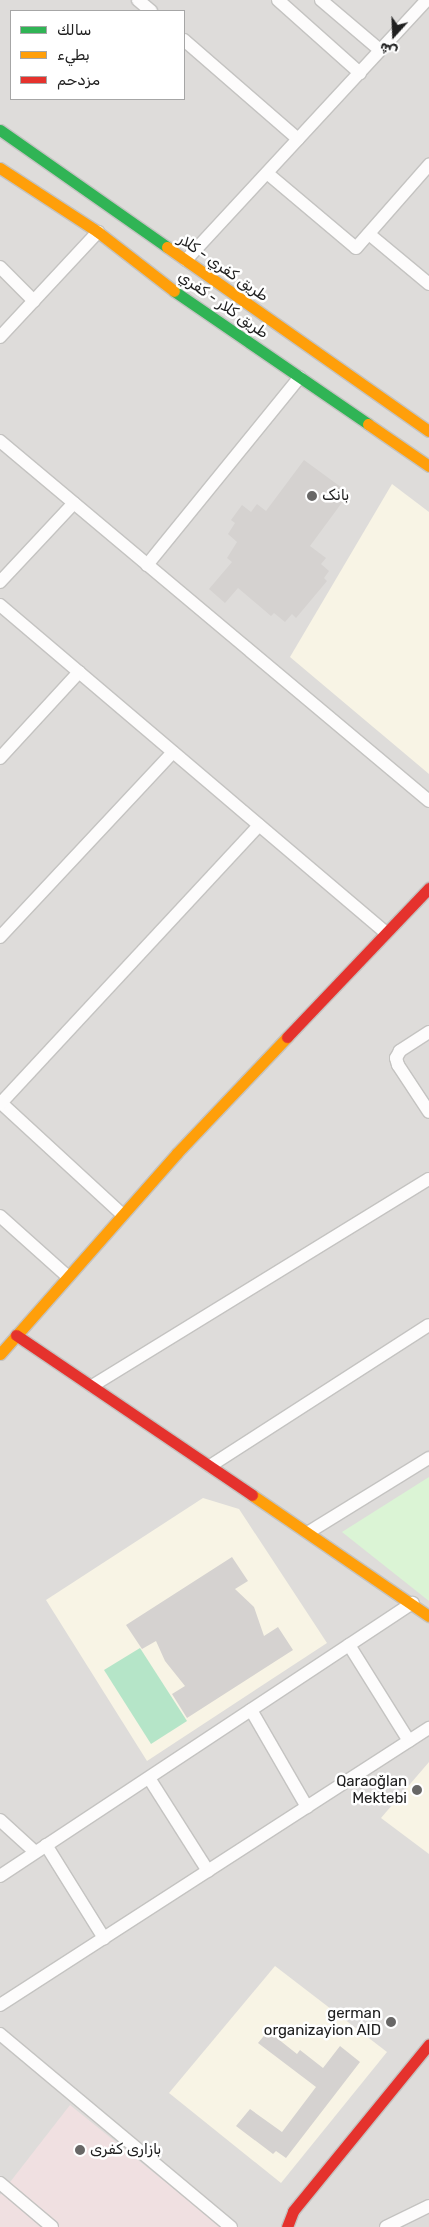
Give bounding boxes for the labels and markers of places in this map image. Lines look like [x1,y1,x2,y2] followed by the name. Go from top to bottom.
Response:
[322,487,349,505] place label: بانک
[306,490,318,502] marker: بانک
[336,1772,407,1807] place label: Qaraoğlan Mektebi
[411,1784,423,1796] marker: Qaraoğlan Mektebi
[263,2004,381,2039] place label: german organizayion AID
[385,2016,397,2028] marker: german organizayion AID
[90,2141,161,2159] place label: بازاری کفری
[74,2144,86,2156] marker: بازاری کفری

